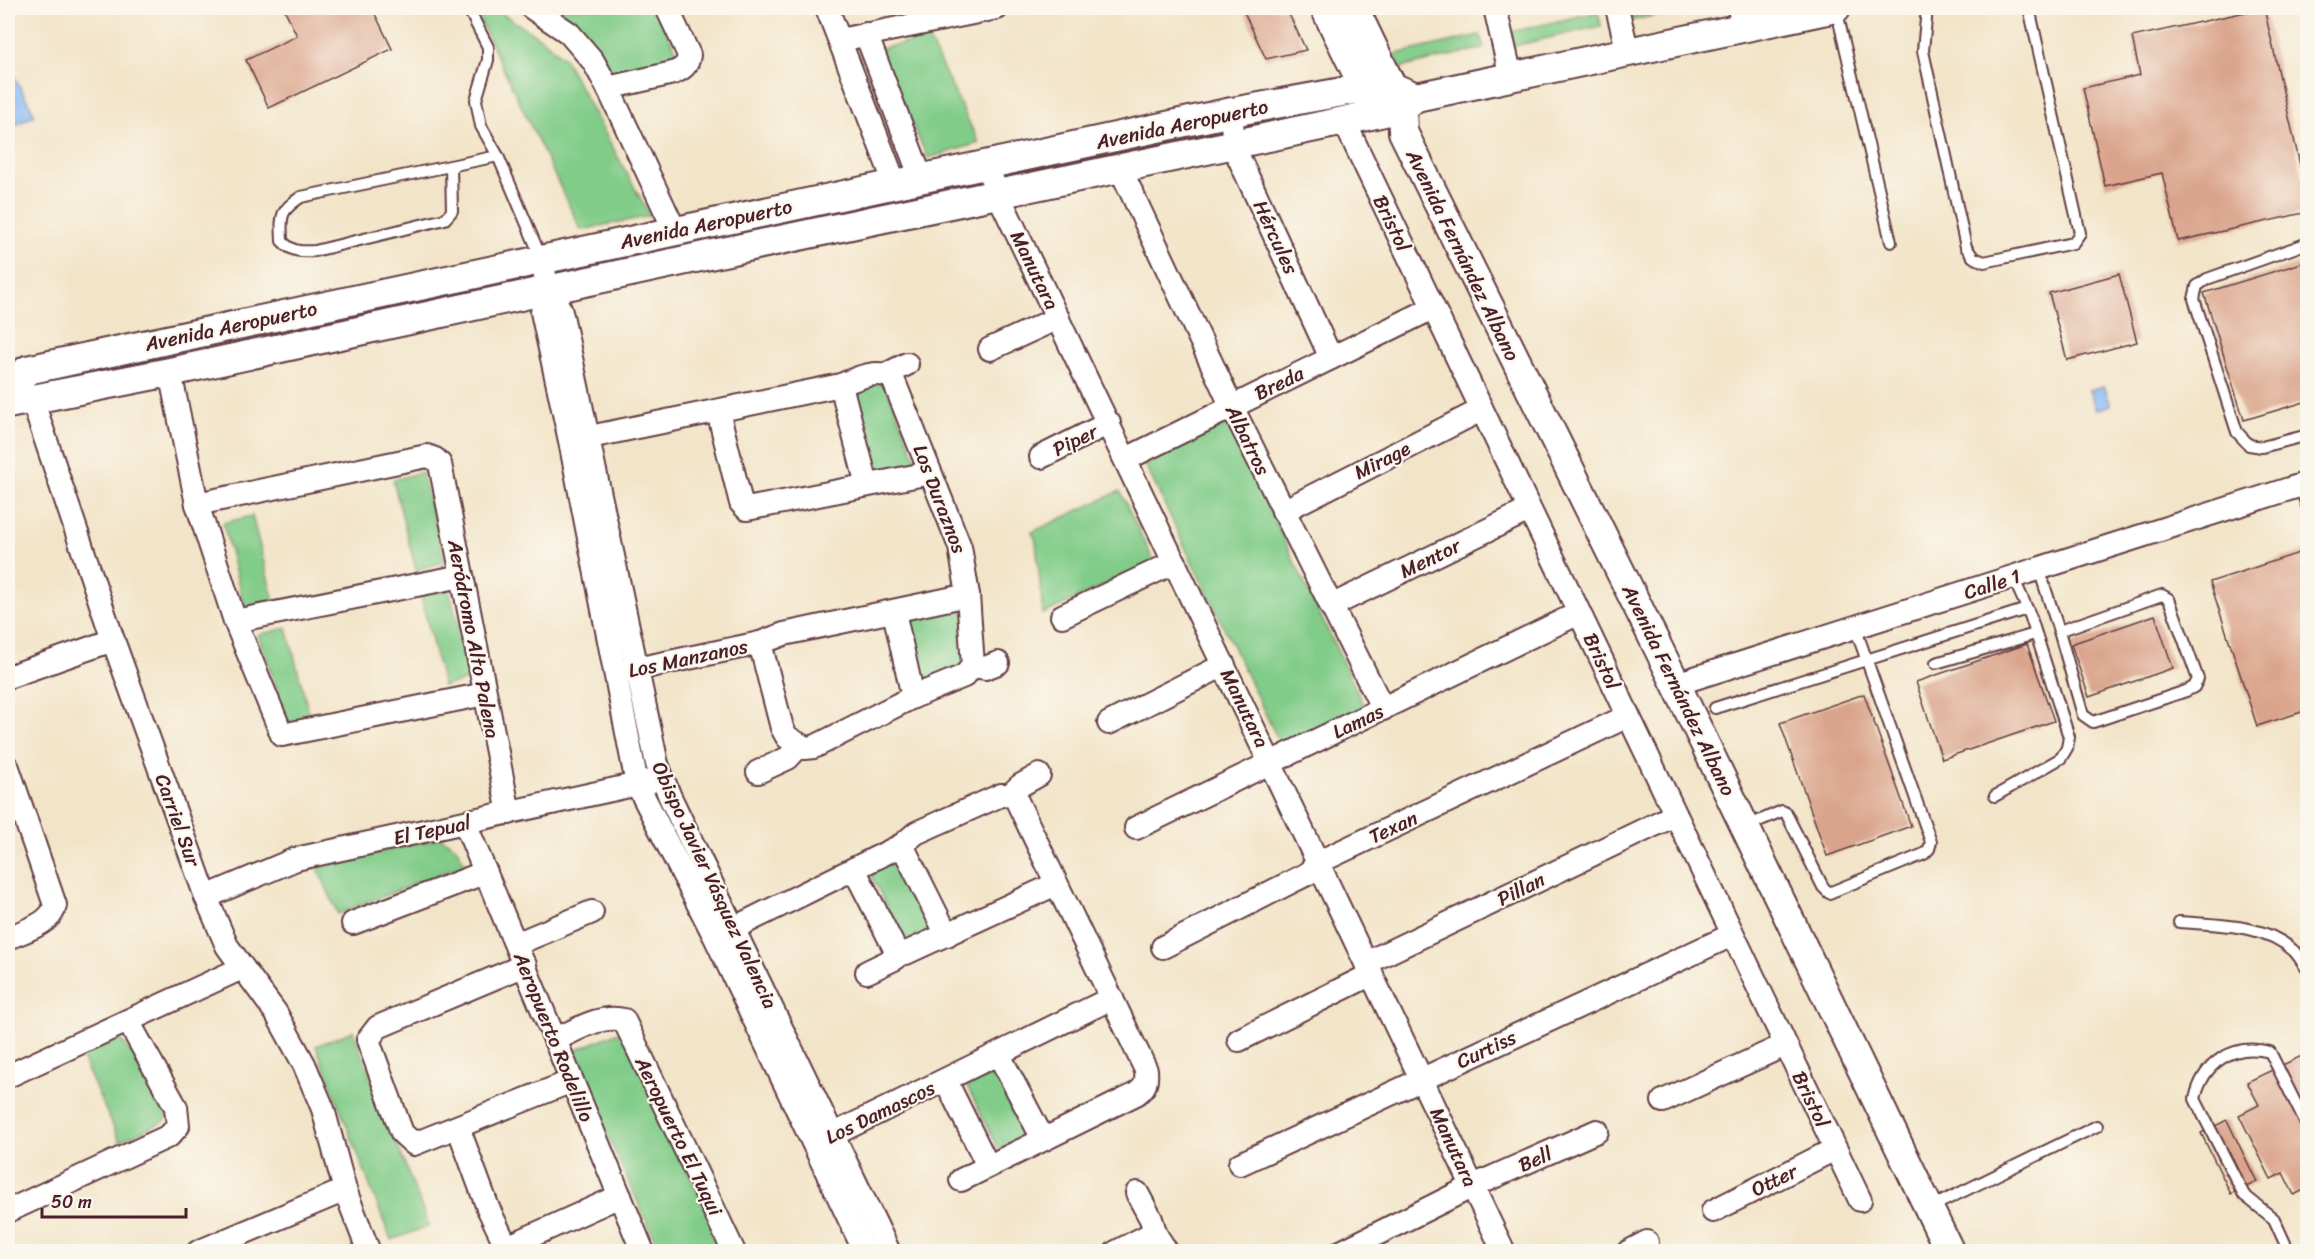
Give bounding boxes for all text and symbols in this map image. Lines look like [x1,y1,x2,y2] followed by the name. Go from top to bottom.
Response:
[1092,89,1271,160] street label: Avenida Aeropuerto
[1396,142,1529,367] street label: Avenida Fernández Albano
[616,189,795,260] street label: Avenida Aeropuerto
[1363,189,1421,259] street label: Bristol
[1243,194,1308,281] street label: Hércules
[1000,224,1069,316] street label: Manutara
[141,291,320,362] street label: Avenida Aeropuerto
[1248,356,1311,411] street label: Breda
[1215,398,1280,482] street label: Albatros
[1047,414,1105,466] street label: Piper
[1348,431,1417,490] street label: Mirage
[903,440,977,560] street label: Los Duraznos
[1394,528,1468,588] street label: Mentor
[437,536,510,741] street label: Aeródromo Alto Palena
[1959,559,2025,610] street label: Calle 1
[1612,577,1745,802] street label: Avenida Fernández Albano
[1573,627,1631,697] street label: Bristol
[625,629,752,688] street label: Los Manzanos
[1210,662,1279,754] street label: Manutara
[1326,694,1391,749] street label: Lamas
[642,756,787,1015] street label: Obispo Javier Vásquez Valencia
[145,769,211,873] street label: Carriel Sur
[1363,801,1424,854] street label: Texan
[390,805,474,856] street label: El Tepual
[1491,863,1551,916] street label: Pillan
[503,946,604,1128] street label: Aeropuerto Rodelillo
[1450,1020,1523,1079] street label: Curtiss
[624,1050,733,1223] street label: Aeropuerto El Tuqui
[1782,1065,1840,1135] street label: Bristol
[819,1070,942,1154] street label: Los Damascos
[1420,1101,1487,1193] street label: Manutara
[1512,1136,1559,1182] street label: Bell
[1745,1153,1805,1207] street label: Otter
[42,1181,186,1219] scale bar
[51,1186,92,1218] text: 50 m

